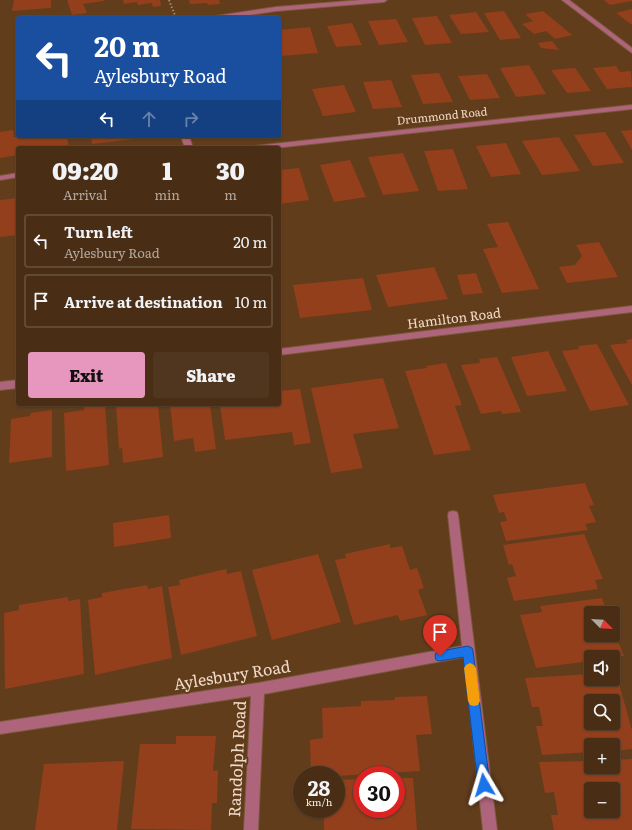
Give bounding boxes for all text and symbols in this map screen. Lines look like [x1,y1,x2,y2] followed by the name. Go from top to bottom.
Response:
[94,24,160,66] text: 20 m
[28,32,80,84] icon: left
[94,62,227,89] text: Aylesbury Road
[396,102,488,128] street label: Drummond Road
[96,108,118,130] icon: left
[138,108,160,130] icon: ahead
[180,108,202,130] icon: right
[52,152,118,187] text: 09:20
[162,152,172,187] text: 1
[216,152,245,187] text: 30
[63,185,107,204] text: Arrival
[154,185,180,204] text: min
[224,185,237,204] text: m
[64,220,133,243] text: Turn left
[30,230,52,252] icon: left
[233,230,267,253] text: 20 m
[64,243,160,262] text: Aylesbury Road
[30,290,52,312] icon: arrive
[64,290,223,313] text: Arrive at destination
[235,290,267,313] text: 10 m
[406,302,502,333] street label: Hamilton Road
[28,352,145,398] button: Exit
[153,352,269,398] button: Share
[584,606,620,642] north arrow
[584,606,620,818] map controls
[423,615,457,656] pin
[429,621,451,643] icon: arrive
[584,650,620,686] button: sound
[172,653,292,695] street label: Aylesbury Road
[584,694,620,730] button: search
[221,700,251,818] street label: Randolph Road
[584,738,620,774] button: +
[463,764,505,806] position arrow
[353,766,405,818] speed limit sign: 30
[308,772,330,802] text: 28
[584,782,620,818] button: −
[306,794,332,809] text: km/h

